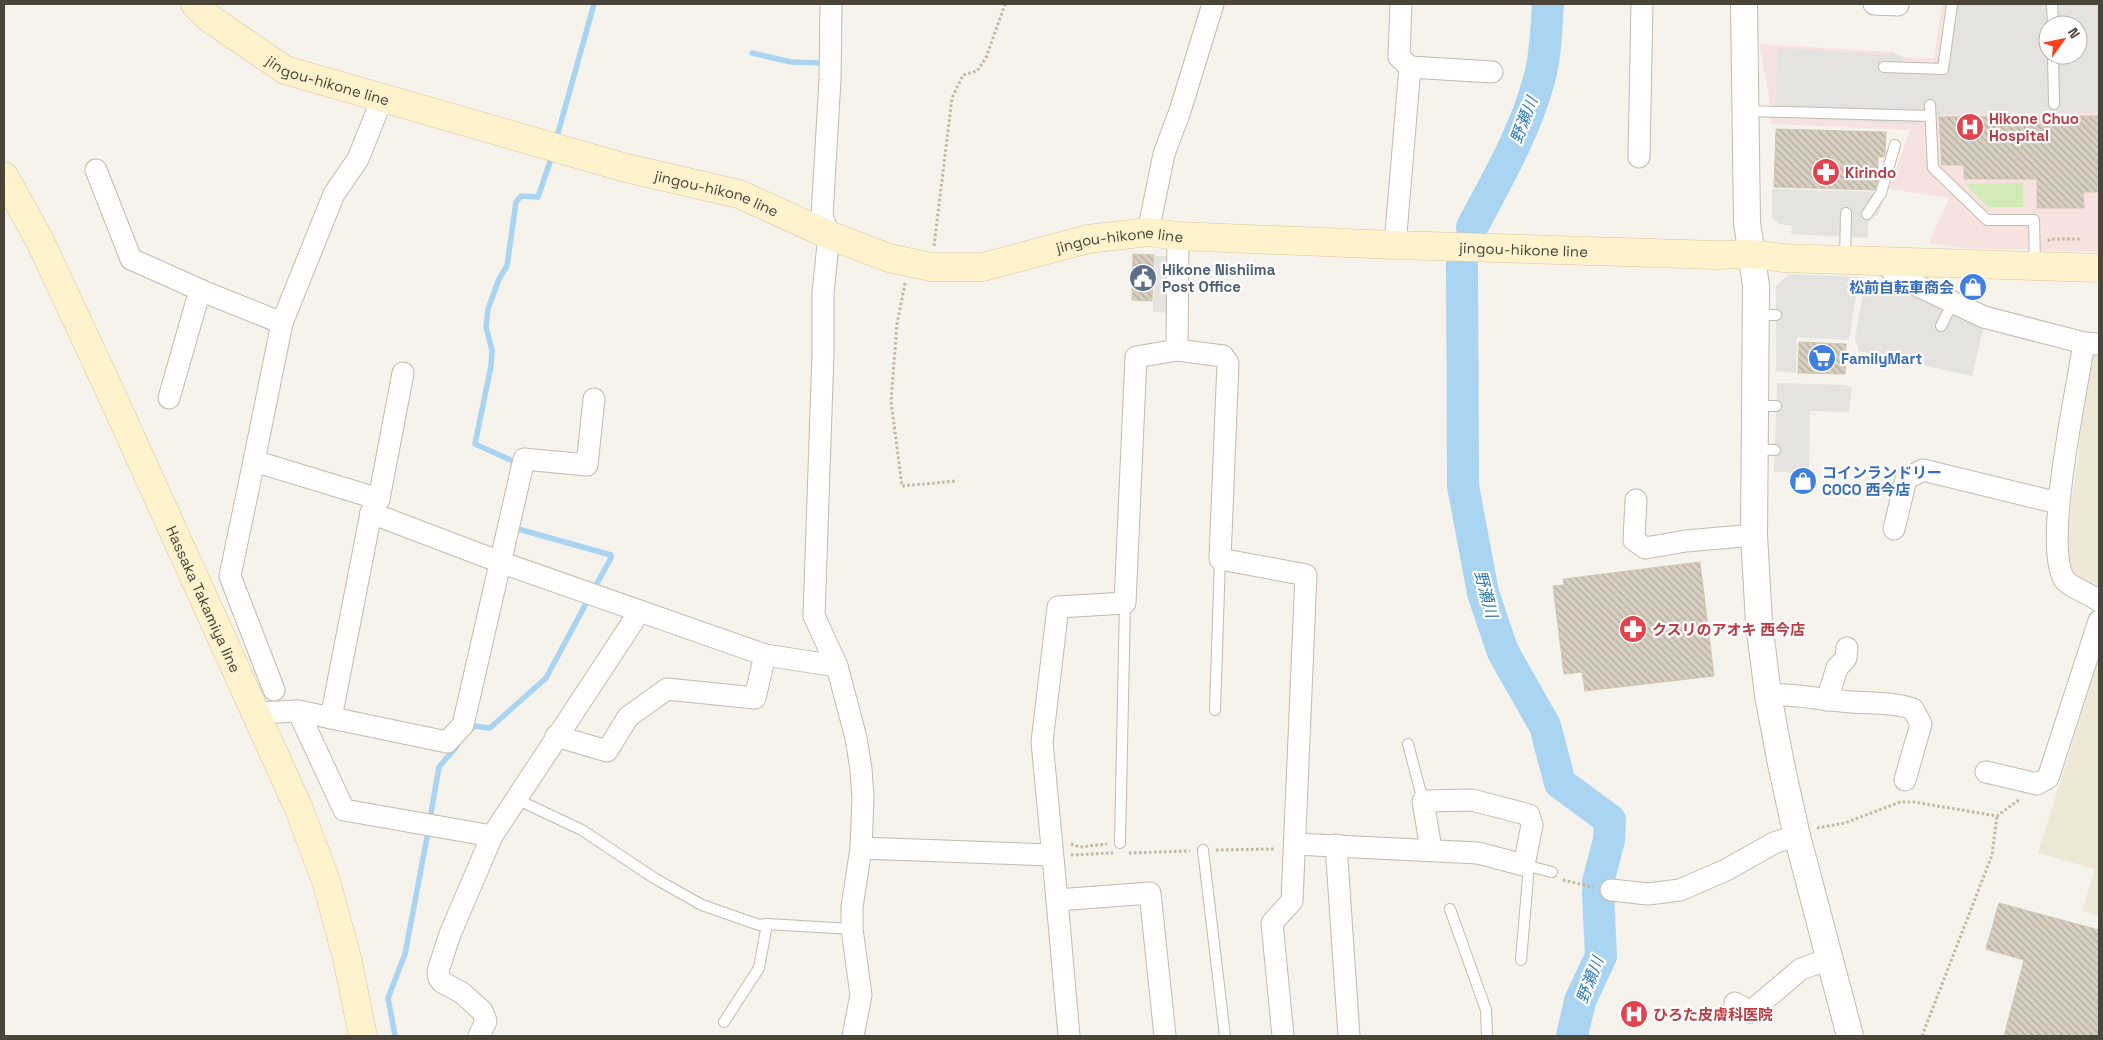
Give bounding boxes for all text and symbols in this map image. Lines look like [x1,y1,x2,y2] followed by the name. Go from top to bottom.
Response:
[2038,15,2088,65] north arrow
[2064,24,2084,42] text: N
[262,50,392,109] street label: jingou-hikone line
[1506,92,1543,146] water label: 野瀬川
[1989,109,2079,145] place label: Hikone Chuo Hospital
[1955,112,1985,142] hospital icon: Hikone Chuo Hospital
[1811,157,1841,187] pharmacy icon: Kirindo
[1845,163,1896,182] place label: Kirindo
[652,165,782,220] street label: jingou-hikone line
[1053,222,1184,257] street label: jingou-hikone line
[1458,237,1588,260] street label: jingou-hikone line
[1162,260,1276,296] place label: Hikone Nishiima Post Office
[1128,263,1158,293] public building icon: Hikone Nishiima Post Office
[1958,272,1988,302] shop icon: 松前自転車商会
[1849,278,1954,297] place label: 松前自転車商会
[1807,343,1837,373] supermarket icon: FamilyMart
[1841,349,1922,368] place label: FamilyMart
[1822,463,1942,499] place label: コインランドリー COCO 西今店
[1788,466,1818,496] shop icon: コインランドリー COCO 西今店
[162,522,245,676] street label: Hassaka Takamiya line
[1470,568,1503,622] water label: 野瀬川
[1618,614,1648,644] pharmacy icon: クスリのアオキ 西今店
[1652,620,1805,639] place label: クスリのアオキ 西今店
[1572,952,1609,1006] water label: 野瀬川
[1619,999,1649,1029] hospital icon: ひろた皮膚科医院
[1653,1005,1773,1024] place label: ひろた皮膚科医院

